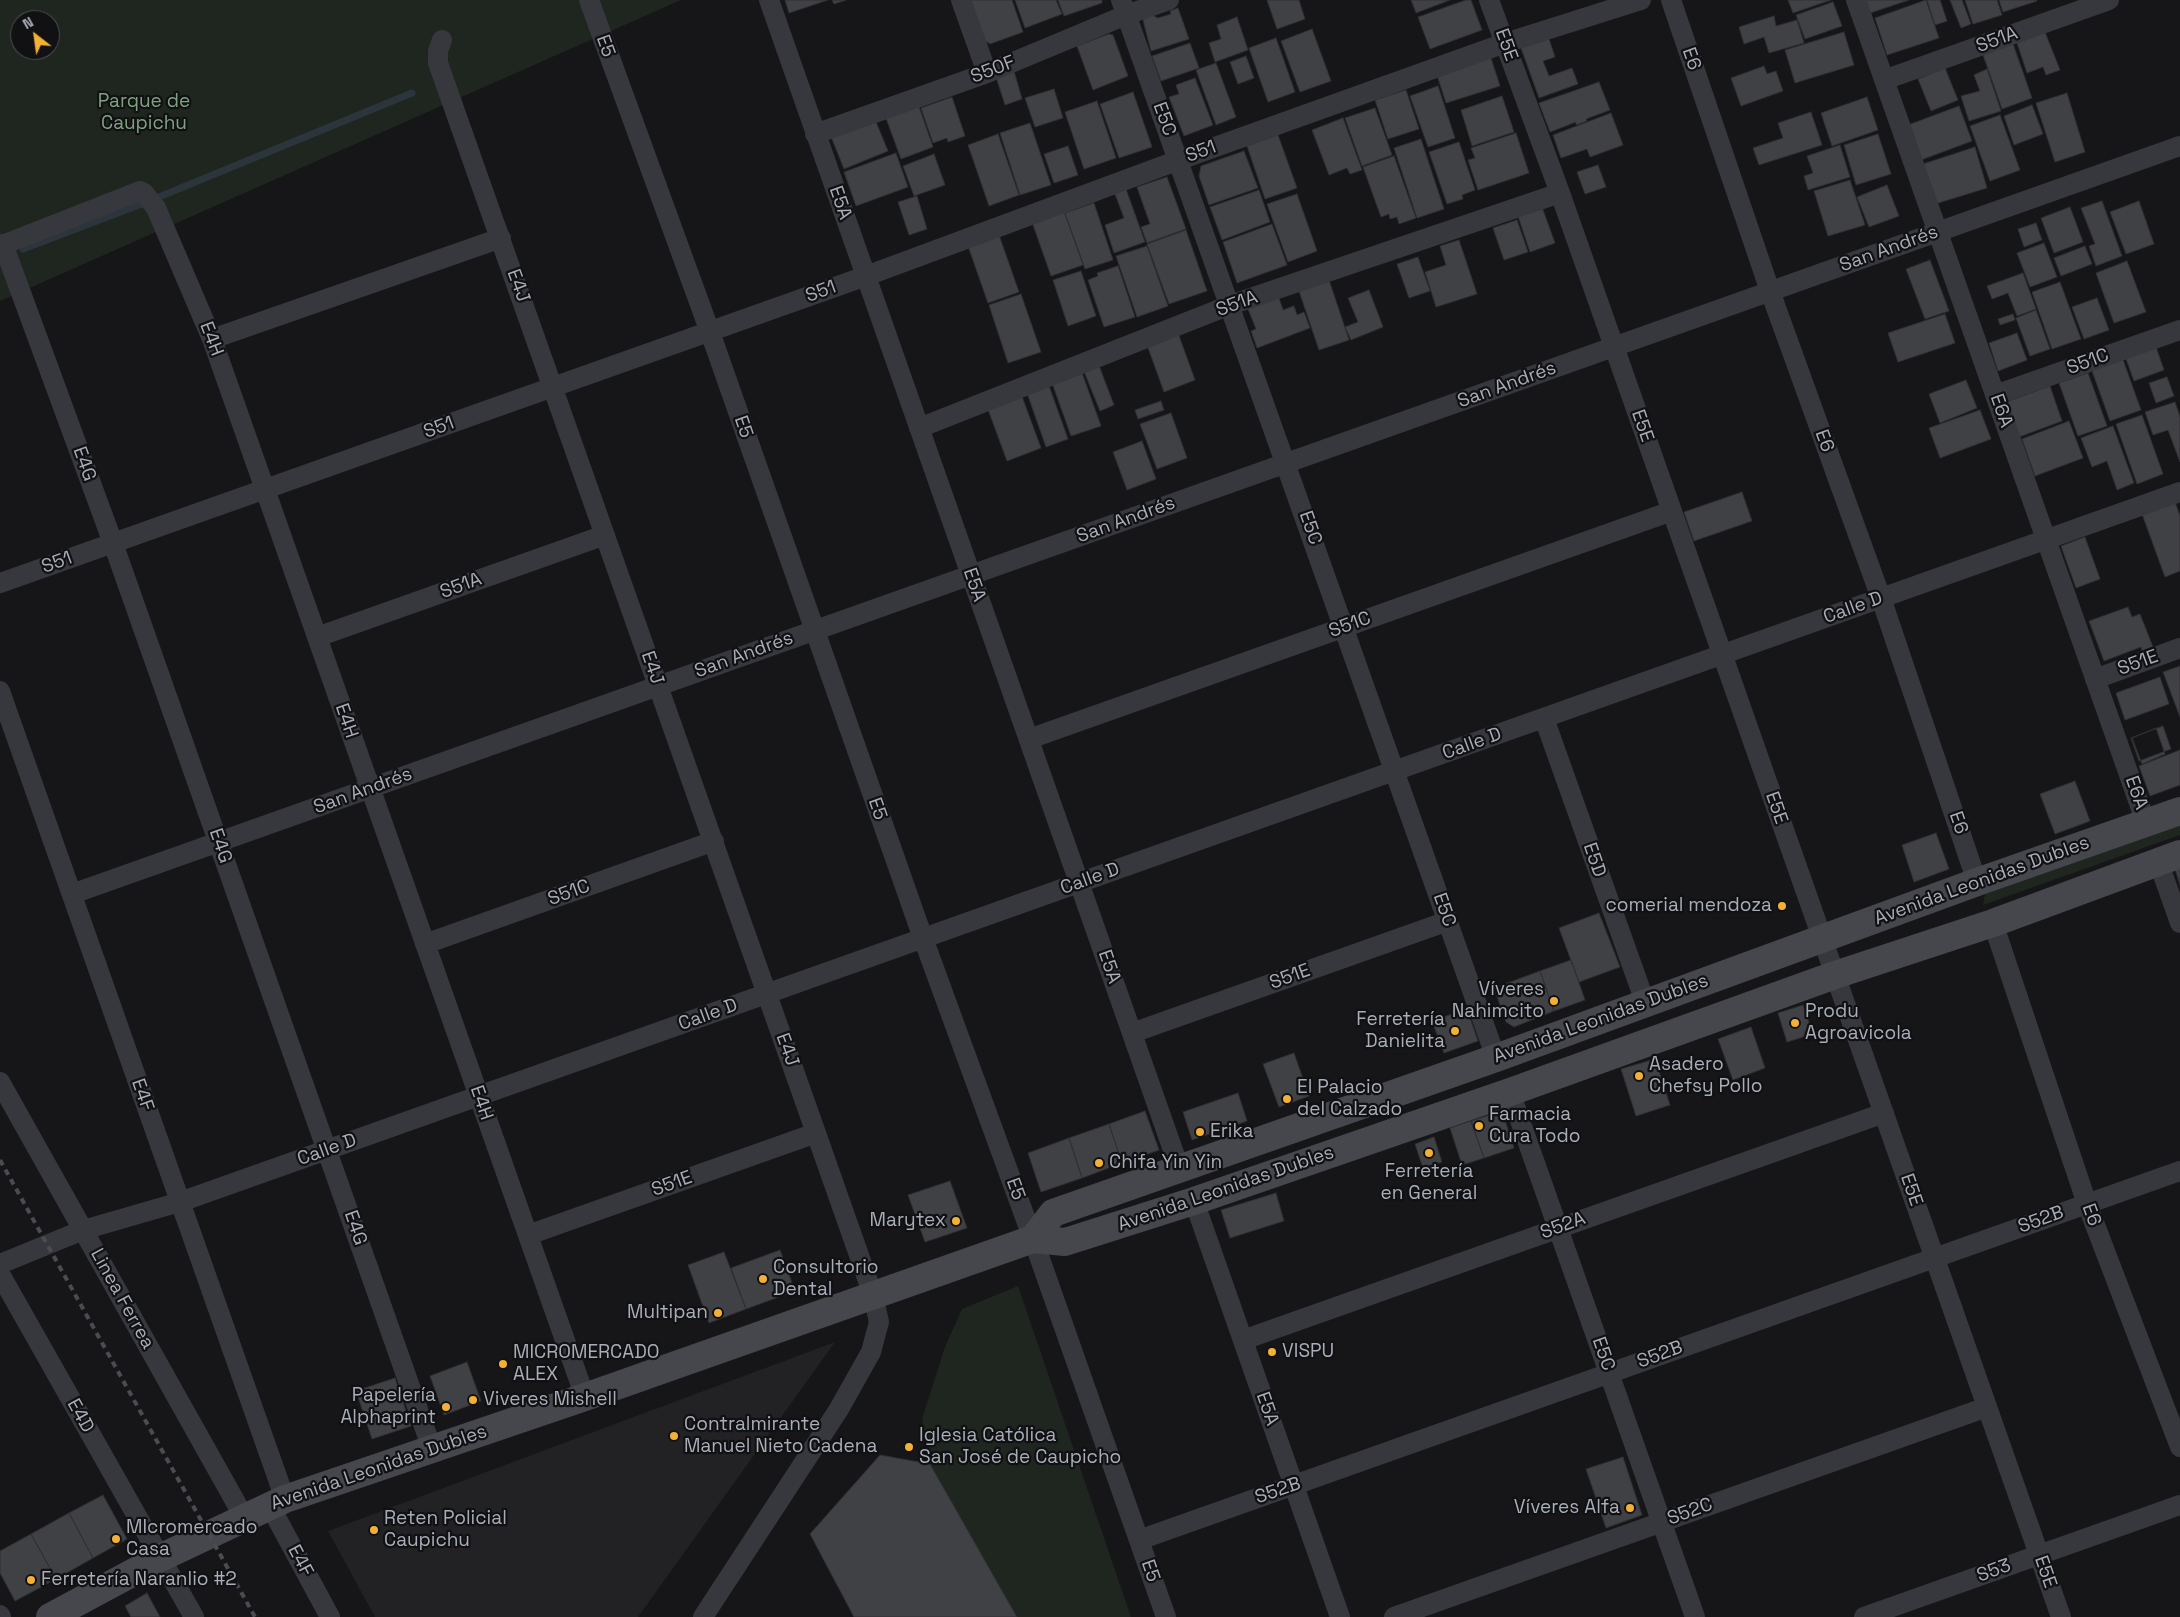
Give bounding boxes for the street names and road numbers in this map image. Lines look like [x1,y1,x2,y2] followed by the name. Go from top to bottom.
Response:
[1973,22,2021,58] street label: S51A
[1490,26,1522,64] street label: E5E
[591,32,619,60] street label: E5
[1677,45,1705,73] street label: E6
[968,51,1018,89] street label: S50F
[1147,99,1181,139] street label: E5C
[1183,136,1219,168] street label: S51
[824,183,856,223] street label: E5A
[1837,221,1941,277] street label: San Andrés
[501,266,535,306] street label: E4J
[803,276,839,308] street label: S51
[1213,286,1261,322] street label: S51A
[194,319,228,359] street label: E4H
[2064,344,2112,380] street label: S51C
[1455,357,1559,413] street label: San Andrés
[1985,391,2017,431] street label: E6A
[1626,407,1658,445] street label: E5E
[421,412,457,444] street label: S51
[729,413,757,441] street label: E5
[1809,427,1839,455] street label: E6
[67,444,101,484] street label: E4G
[1074,492,1178,548] street label: San Andrés
[1294,508,1326,548] street label: E5C
[39,547,75,579] street label: S51
[958,565,990,605] street label: E5A
[437,568,485,604] street label: S51A
[1820,587,1886,629] street label: Calle D
[1326,607,1374,643] street label: S51C
[692,627,796,683] street label: San Andrés
[2115,645,2161,681] street label: S51E
[636,648,668,688] street label: E4J
[330,701,362,741] street label: E4H
[1439,723,1505,765] street label: Calle D
[311,763,415,819] street label: San Andrés
[2120,773,2152,813] street label: E6A
[1760,789,1792,827] street label: E5E
[863,795,891,823] street label: E5
[1944,809,1972,837] street label: E6
[204,826,236,866] street label: E4G
[1871,831,2093,931] street label: Avenida Leonidas Dubles
[1578,840,1610,880] street label: E5D
[1057,858,1123,900] street label: Calle D
[545,875,593,911] street label: S51C
[1428,890,1460,930] street label: E5C
[1093,947,1125,987] street label: E5A
[1267,959,1313,995] street label: S51E
[1490,969,1712,1069] street label: Avenida Leonidas Dubles
[675,994,741,1036] street label: Calle D
[770,1030,804,1070] street label: E4J
[126,1076,158,1114] street label: E4F
[465,1083,497,1123] street label: E4H
[294,1129,360,1171] street label: Calle D
[1115,1141,1337,1237] street label: Avenida Leonidas Dubles
[649,1166,695,1202] street label: S51E
[1895,1171,1927,1209] street label: E5E
[1001,1175,1029,1203] street label: E5
[2015,1201,2067,1239] street label: S52B
[2076,1201,2106,1229] street label: E6
[1537,1207,1589,1245] street label: S52A
[339,1208,371,1248] street label: E4G
[85,1245,159,1353] street label: Linea Ferrea
[1587,1334,1619,1374] street label: E5C
[1634,1336,1686,1374] street label: S52B
[1251,1389,1283,1429] street label: E5A
[62,1395,98,1437] street label: E4D
[268,1420,490,1516] street label: Avenida Leonidas Dubles
[1252,1473,1304,1509] street label: S52B
[1664,1493,1716,1531] street label: S52C
[282,1541,318,1581] street label: E4F
[2029,1553,2061,1591] street label: E5E
[1974,1554,2014,1588] street label: S53
[1136,1557,1164,1585] street label: E5

